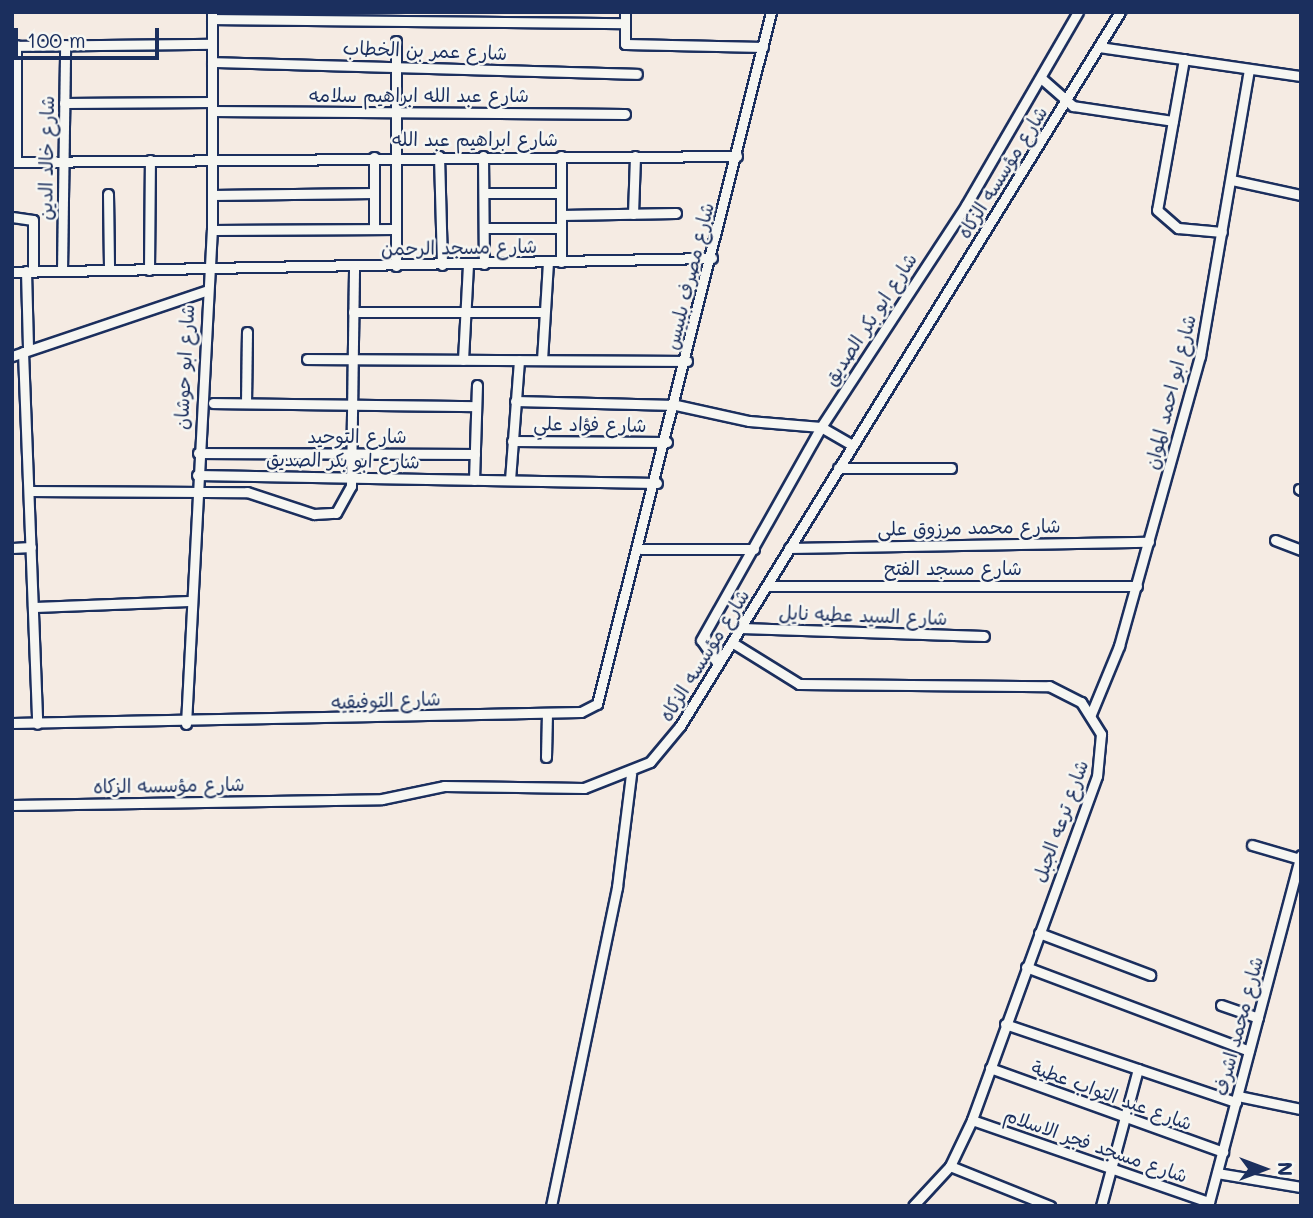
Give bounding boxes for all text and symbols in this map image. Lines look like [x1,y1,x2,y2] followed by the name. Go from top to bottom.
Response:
[18,14,163,58] scale bar
[27,26,86,53] text: 100 m
[342,36,508,64] street label: شارع عمر بن الخطاب
[309,84,529,106] street label: شارع عبد الله ابراهيم سلامه
[34,95,58,221] street label: شارع خالد الدين
[952,102,1052,242] street label: شارع مؤسسه الزكاه
[392,128,558,150] street label: شارع ابراهيم عبد الله
[660,200,718,352] street label: شارع مصرف بلبيس
[381,234,537,260] street label: شارع مسجد الرحمن
[819,248,921,390] street label: شارع ابو بكر الصديق
[169,304,199,430] street label: شارع ابو حوشان
[1140,312,1200,472] street label: شارع ابو احمد الموان
[533,412,647,436] street label: شارع فؤاد علي
[307,425,407,447] street label: شارع التوحيد
[266,447,420,473] street label: شارع ابو بكر الصديق
[877,514,1061,540] street label: شارع محمد مرزوق على
[884,557,1022,579] street label: شارع مسجد الفتح
[654,585,754,725] street label: شارع مؤسسه الزكاه
[778,601,948,629] street label: شارع السيد عطيه نايل
[331,687,441,713] street label: شارع التوفيقيه
[1027,757,1093,885] street label: شارع ترعه الجبل
[93,772,245,798] street label: شارع مؤسسه الزكاه
[1208,954,1268,1098] street label: شارع محمد اشرف
[1029,1055,1195,1135] street label: شارع عبد التواب عطية
[1001,1103,1191,1187] street label: شارع مسجد فجر الاسلام
[1229,1134,1299,1204] north arrow
[1273,1162,1298,1176] text: N

